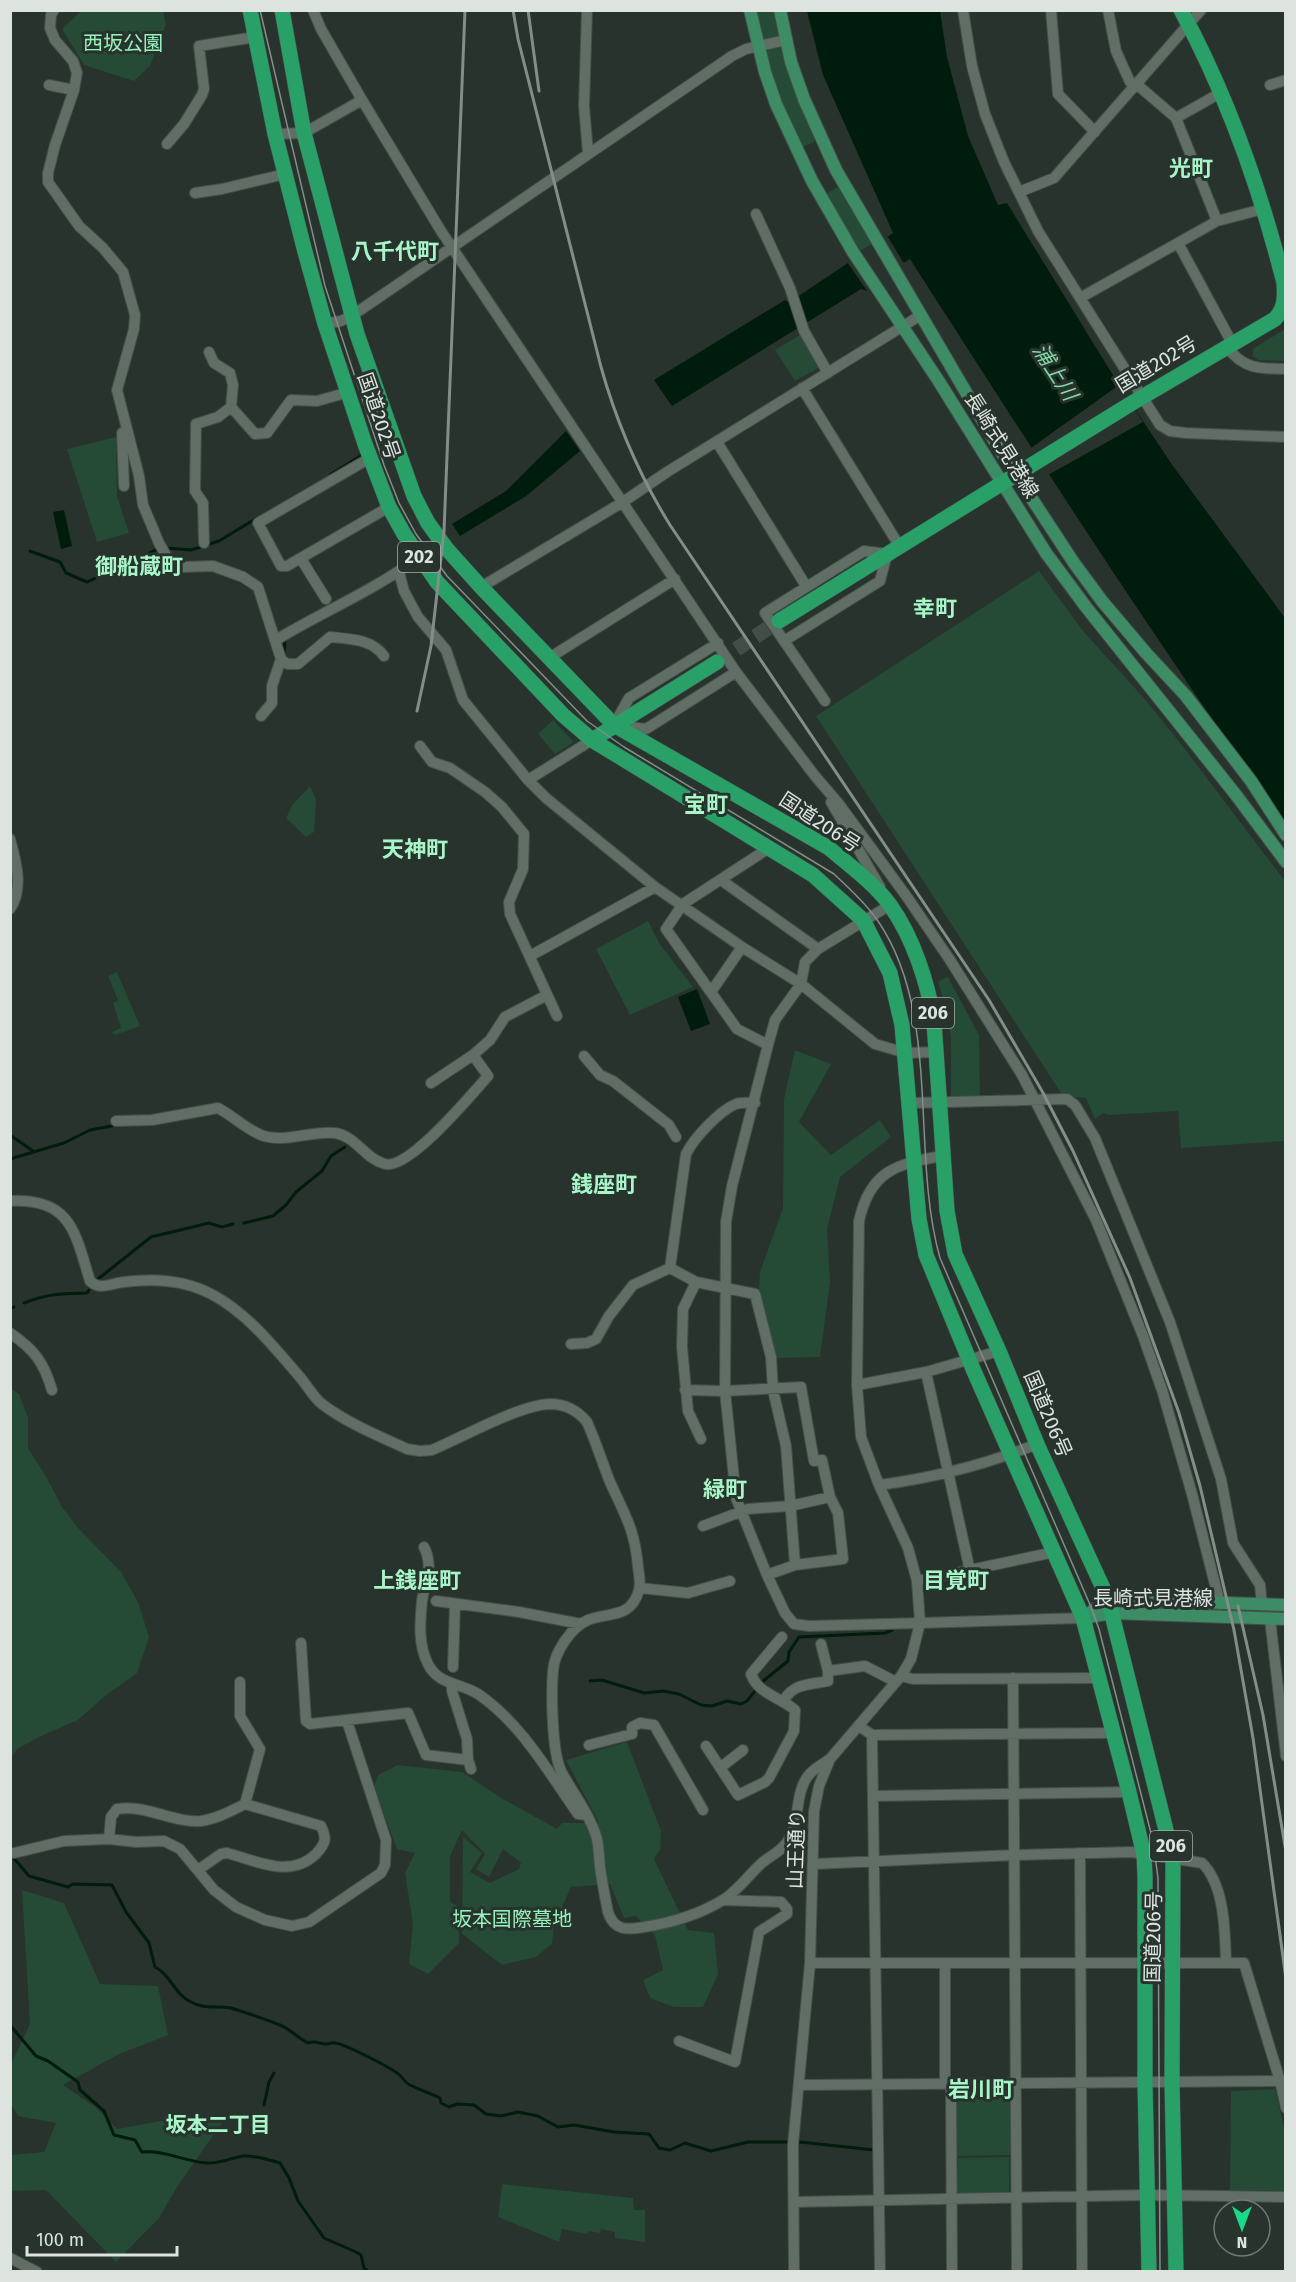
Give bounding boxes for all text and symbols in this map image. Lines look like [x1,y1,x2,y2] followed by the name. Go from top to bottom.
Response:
[83,31,163,55] park label: 西坂公園
[1169,155,1213,182] district label: 光町
[351,238,439,265] district label: 八千代町
[1111,330,1201,398] street label: 国道202号
[1027,339,1084,407] water label: 浦上川
[353,369,405,463] street label: 国道202号
[960,388,1044,502] street label: 長崎式見港線
[398,542,440,572] road number: 202
[95,553,183,580] district label: 御船蔵町
[913,595,957,622] district label: 幸町
[775,787,865,857] street label: 国道206号
[684,791,728,818] district label: 宝町
[382,836,448,863] district label: 天神町
[912,998,954,1028] road number: 206
[571,1171,637,1198] district label: 銭座町
[1019,1367,1077,1461] street label: 国道206号
[703,1476,747,1503] district label: 緑町
[373,1567,461,1594] district label: 上銭座町
[923,1567,989,1594] district label: 目覚町
[1093,1586,1213,1610] street label: 長崎式見港線
[783,1809,809,1889] street label: 山王通り
[1150,1831,1192,1861] road number: 206
[1140,1891,1166,1983] street label: 国道206号
[452,1907,572,1931] park label: 坂本国際墓地
[948,2076,1014,2103] district label: 岩川町
[166,2112,271,2138] district label: 坂本二丁目
[1212,2198,1272,2258] north arrow
[27,2219,177,2257] scale bar
[36,2229,84,2251] text: 100 m
[1237,2233,1247,2252] text: N

